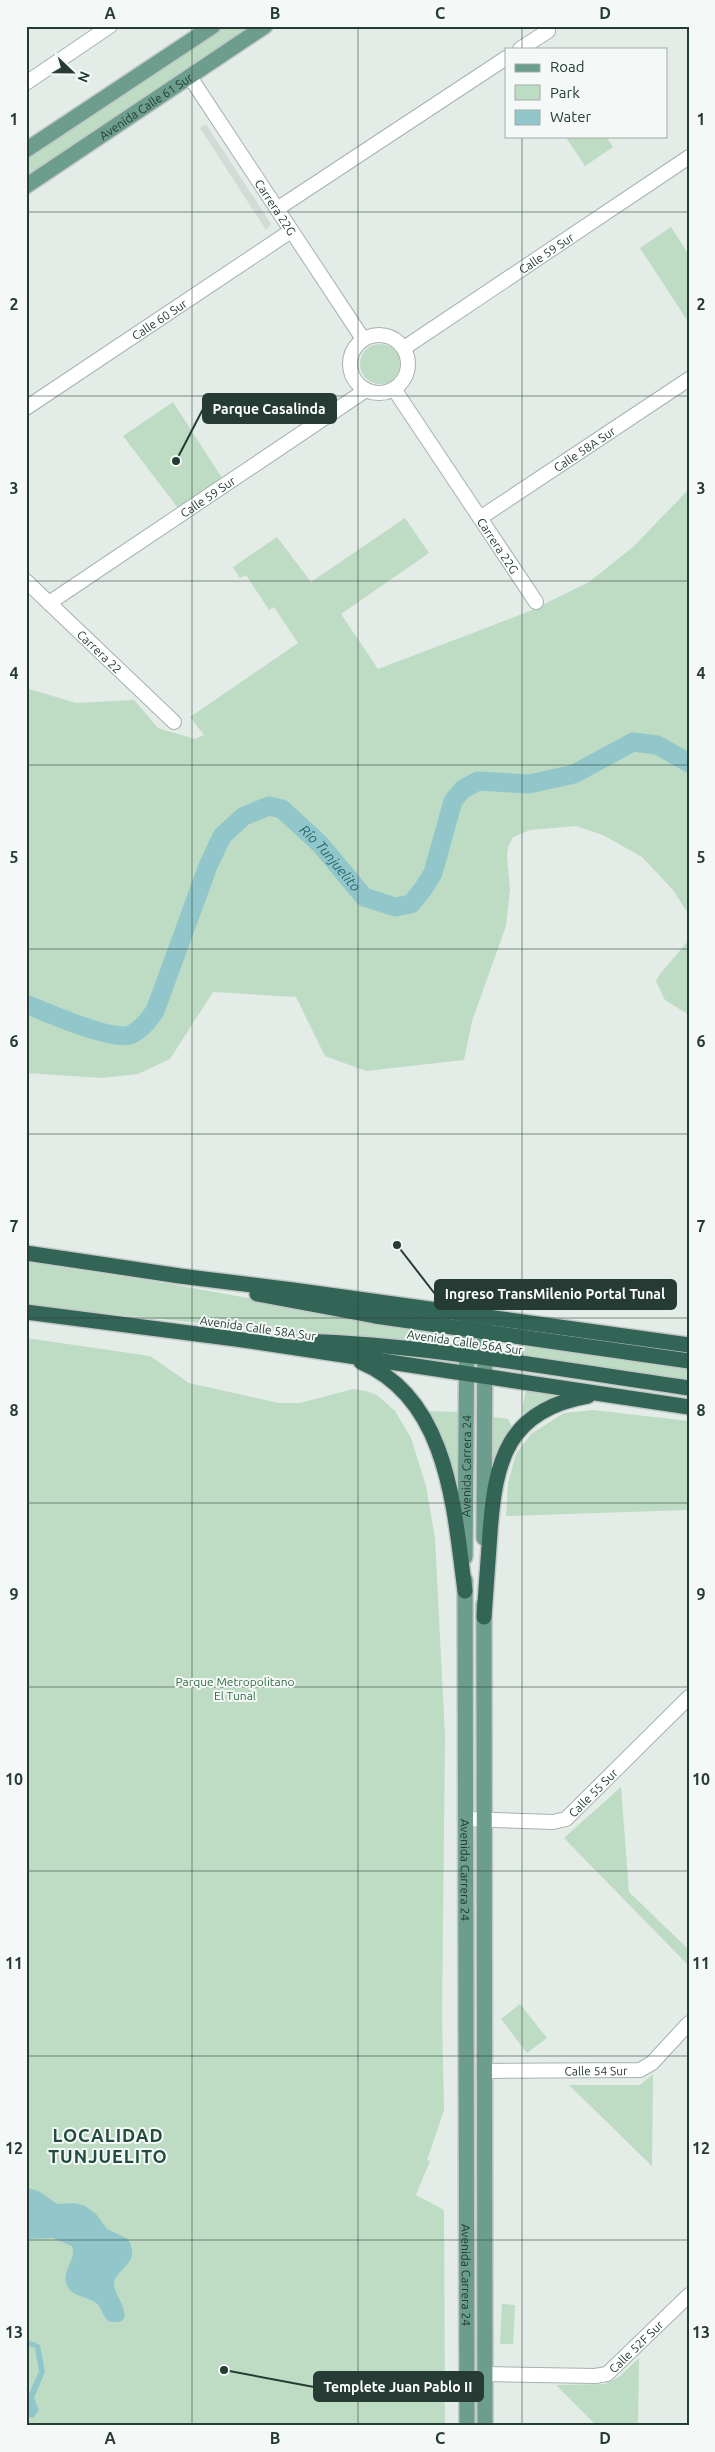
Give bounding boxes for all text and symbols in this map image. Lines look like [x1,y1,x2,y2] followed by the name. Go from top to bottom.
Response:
[104,4,116,22] text: A
[270,4,280,22] text: B
[435,4,445,22] text: C
[599,4,611,22] text: D
[48,48,98,98] north arrow
[505,48,668,138] legend
[550,58,585,75] text: Road
[75,69,93,85] text: N
[97,70,195,142] street label: Avenida Calle 61 Sur
[550,84,580,101] text: Park
[550,108,591,125] text: Water
[9,110,19,128] text: 1
[696,110,706,128] text: 1
[253,177,299,238] street label: Carrera 22G
[516,230,576,276] street label: Calle 59 Sur
[9,295,19,313] text: 2
[696,295,706,313] text: 2
[129,296,189,342] street label: Calle 60 Sur
[203,394,336,423] callout: Parque Casalinda
[212,401,326,417] text: Parque Casalinda
[551,423,618,474] street label: Calle 58A Sur
[178,473,238,520] street label: Calle 59 Sur
[9,479,19,497] text: 3
[696,479,706,497] text: 3
[475,515,522,576] street label: Carrera 22G
[75,627,125,675] street label: Carrera 22
[9,664,19,682] text: 4
[696,664,706,682] text: 4
[296,821,364,895] water label: Río Tunjuelito
[9,848,19,866] text: 5
[696,848,706,866] text: 5
[9,1032,19,1050] text: 6
[696,1032,706,1050] text: 6
[9,1217,19,1235] text: 7
[696,1217,706,1235] text: 7
[435,1280,676,1309] callout: Ingreso TransMilenio Portal Tunal
[445,1286,665,1302] text: Ingreso TransMilenio Portal Tunal
[199,1313,317,1343] street label: Avenida Calle 58A Sur
[406,1327,524,1357] street label: Avenida Calle 56A Sur
[9,1401,19,1419] text: 8
[696,1401,706,1419] text: 8
[459,1415,473,1517] street label: Avenida Carrera 24
[9,1585,19,1603] text: 9
[696,1585,706,1603] text: 9
[175,1675,295,1702] park label: Parque Metropolitano El Tunal
[566,1765,620,1819] street label: Calle 55 Sur
[5,1770,23,1788] text: 10
[692,1770,710,1788] text: 10
[459,1819,472,1921] street label: Avenida Carrera 24
[5,1954,23,1972] text: 11
[692,1954,710,1972] text: 11
[564,2064,628,2077] street label: Calle 54 Sur
[48,2125,168,2166] district label: LOCALIDAD TUNJUELITO
[5,2139,23,2157] text: 12
[692,2139,710,2157] text: 12
[460,2224,473,2326] street label: Avenida Carrera 24
[606,2317,666,2375] street label: Calle 52F Sur
[5,2323,23,2341] text: 13
[692,2323,710,2341] text: 13
[314,2372,483,2401] callout: Templete Juan Pablo II
[323,2379,473,2395] text: Templete Juan Pablo II
[104,2429,116,2447] text: A
[270,2429,280,2447] text: B
[435,2429,445,2447] text: C
[599,2429,611,2447] text: D

